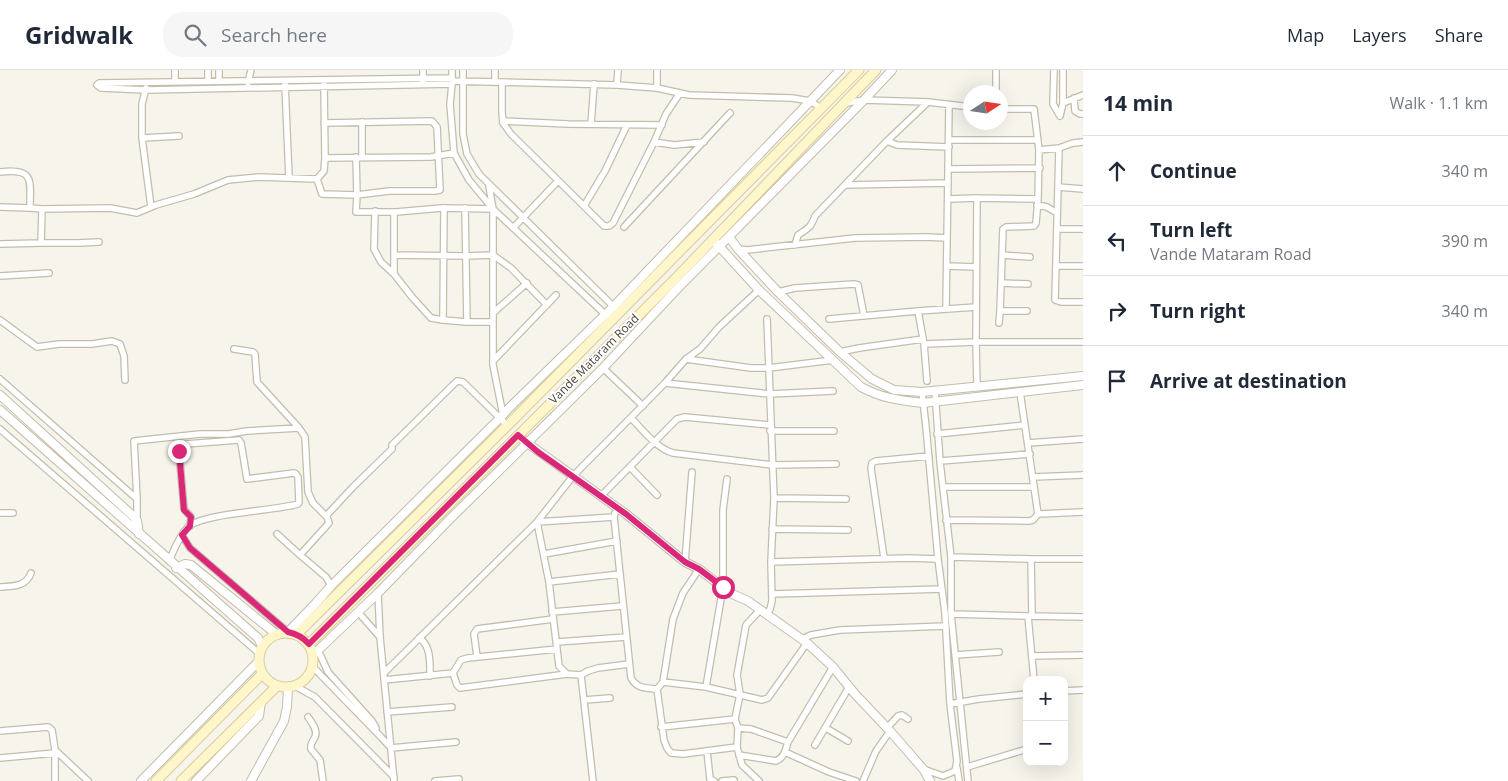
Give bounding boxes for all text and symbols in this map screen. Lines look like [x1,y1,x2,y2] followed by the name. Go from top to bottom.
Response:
[163,12,513,57] search box
[25,18,133,51] text: Gridwalk
[181,21,209,49] icon: search
[221,22,327,48] text: Search here
[1287,23,1324,47] text: Map
[1352,23,1407,47] text: Layers
[1435,23,1483,47] text: Share
[963,85,1008,130] north arrow
[1103,89,1173,117] text: 14 min
[1390,92,1488,114] text: Walk · 1.1 km
[1103,157,1131,185] icon: ahead
[1150,158,1237,184] text: Continue
[1442,160,1488,182] text: 340 m
[1150,217,1232,243] text: Turn left
[1103,227,1131,255] icon: left
[1442,230,1488,252] text: 390 m
[1150,243,1312,265] text: Vande Mataram Road
[1103,297,1131,325] icon: right
[1150,298,1245,324] text: Turn right
[1442,300,1488,322] text: 340 m
[545,310,643,408] street label: Vande Mataram Road
[1103,367,1131,395] icon: arrive
[1150,368,1347,394] text: Arrive at destination
[168,440,191,463] route end
[712,576,735,599] route start
[1023,676,1068,766] map controls
[1023,676,1068,721] button: +
[1023,721,1068,766] button: −

